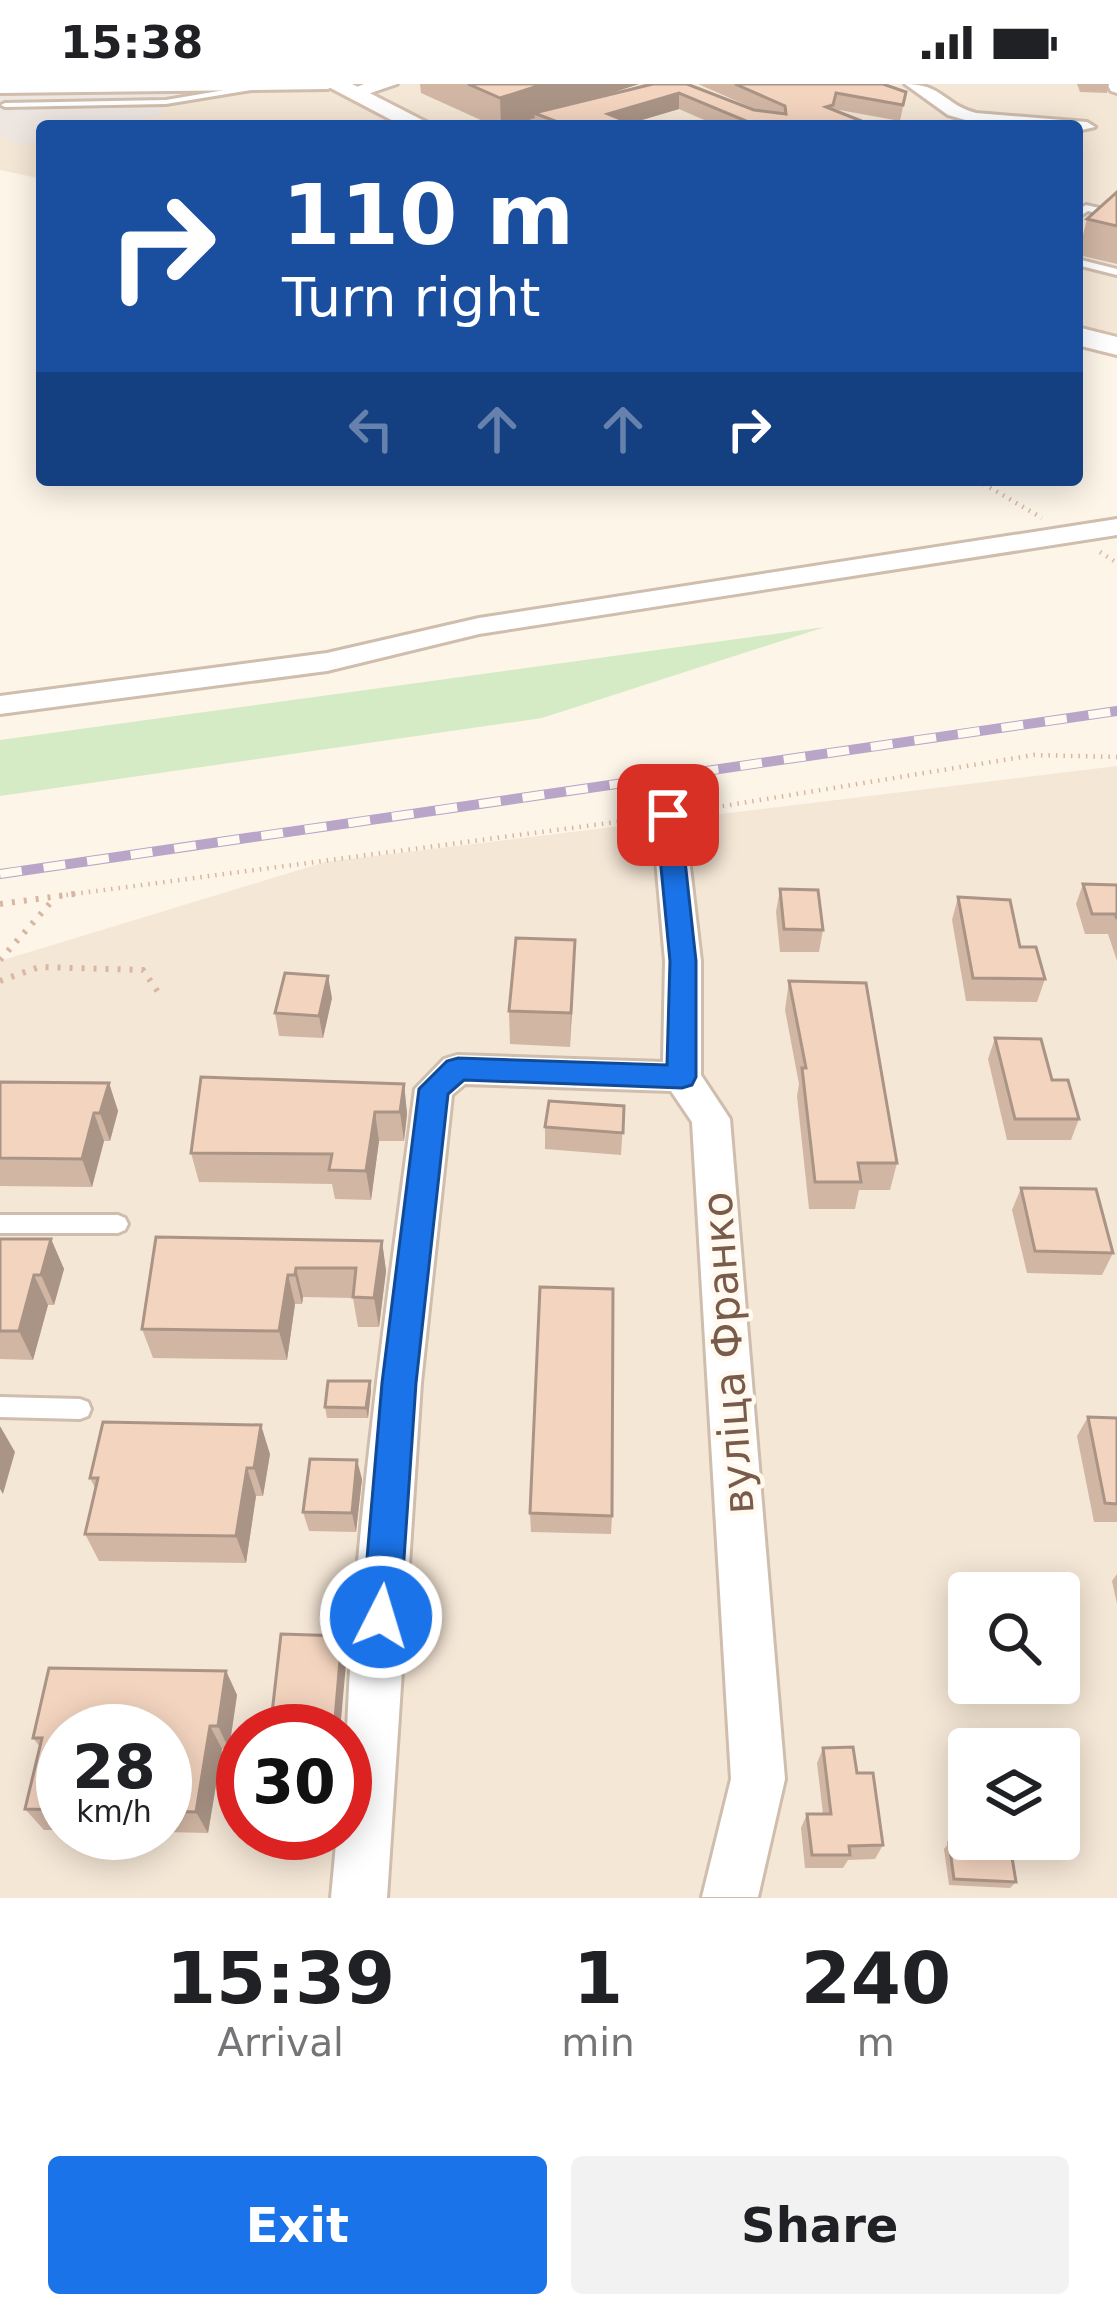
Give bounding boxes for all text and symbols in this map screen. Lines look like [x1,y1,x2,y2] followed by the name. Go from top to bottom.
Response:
[60,16,203,69] text: 15:38
[282,166,574,264] text: 110 m
[84,168,240,324] icon: right
[282,266,541,329] text: Turn right
[338,396,404,462] icon: left
[464,396,530,462] icon: ahead
[590,396,656,462] icon: ahead
[716,396,782,462] icon: right
[617,764,719,866] pin
[635,782,701,848] icon: arrive
[692,1190,764,1516] street label: вуліца Франко
[318,1554,444,1680] position arrow
[948,1572,1080,1860] map controls
[948,1572,1080,1704] button: search
[216,1704,372,1860] speed limit sign: 30
[948,1728,1080,1860] button: layers
[72,1732,156,1802] text: 28
[76,1794,152,1829] text: km/h
[166,1936,395,2020] text: 15:39
[573,1936,623,2020] text: 1
[801,1936,951,2020] text: 240
[217,2020,344,2065] text: Arrival
[561,2020,635,2065] text: min
[857,2020,895,2065] text: m
[48,2156,547,2294] button: Exit
[571,2156,1069,2294] button: Share

